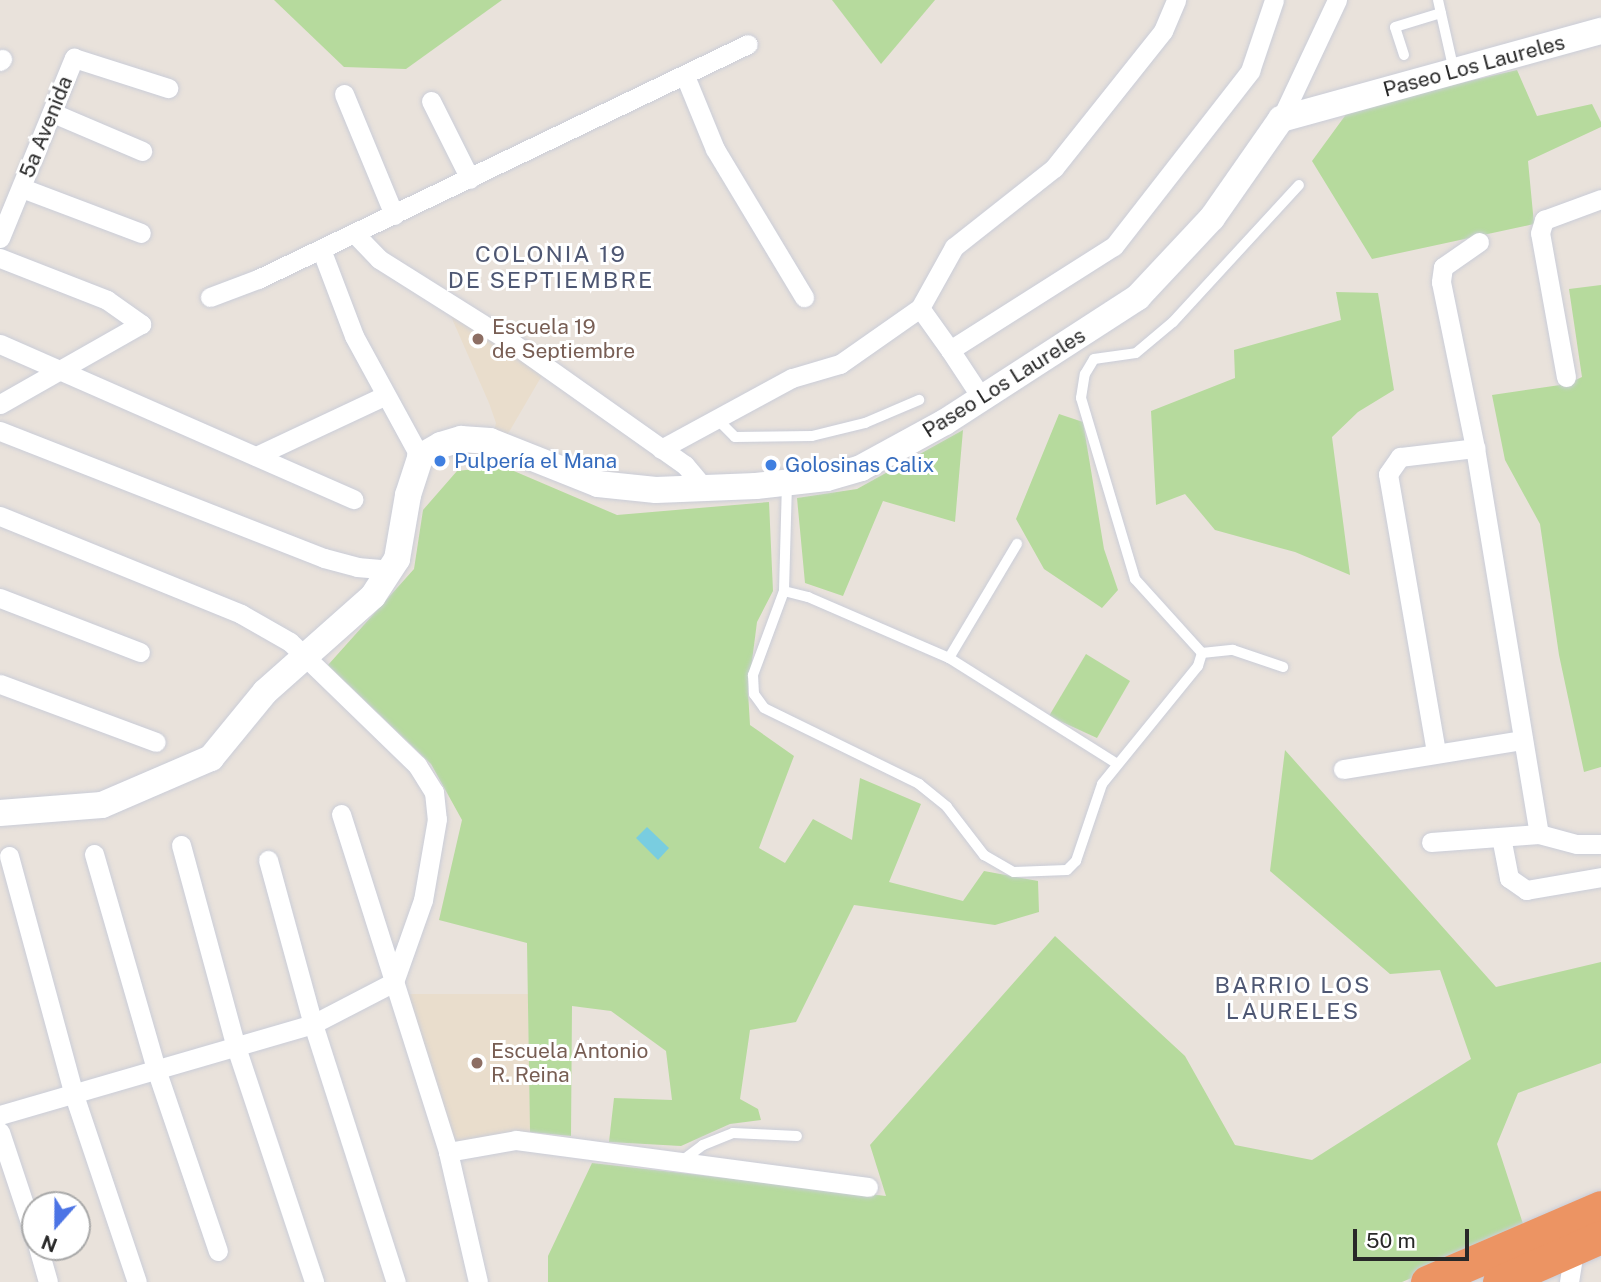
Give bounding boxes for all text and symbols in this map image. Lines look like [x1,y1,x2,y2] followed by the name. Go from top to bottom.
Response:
[1380,30,1568,102] street label: Paseo Los Laureles
[14,72,78,182] street label: 5a Avenida
[449,240,653,294] district label: COLONIA 19 DE SEPTIEMBRE
[492,314,635,364] place label: Escuela 19 de Septiembre
[918,323,1090,443] street label: Paseo Los Laureles
[470,331,486,347] marker: Escuela 19 de Septiembre
[454,448,617,474] place label: Pulpería el Mana
[785,452,934,478] place label: Golosinas Calix
[432,453,448,469] marker: Pulpería el Mana
[763,457,779,473] marker: Golosinas Calix
[1216,971,1370,1025] district label: BARRIO LOS LAURELES
[491,1038,648,1088] place label: Escuela Antonio R. Reina
[469,1055,485,1071] marker: Escuela Antonio R. Reina
[21,1191,91,1261] north arrow
[1356,1216,1472,1260] scale bar
[1366,1228,1416,1253] text: 50 m
[38,1231,60,1257] text: N

